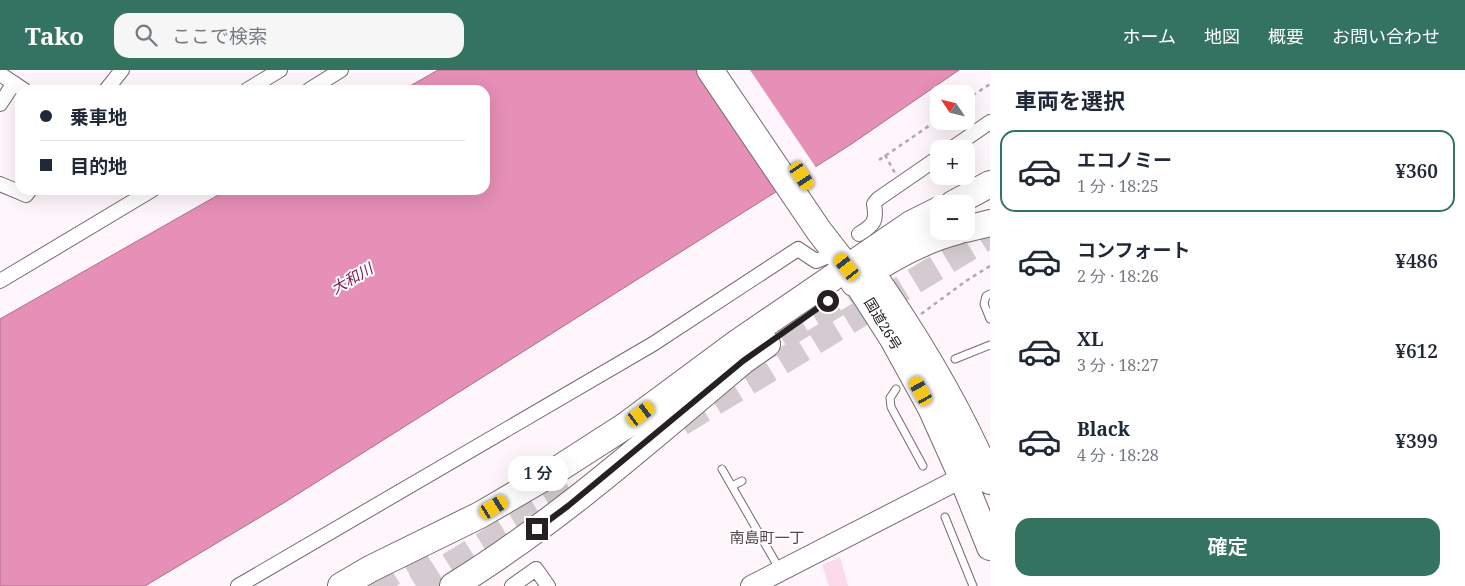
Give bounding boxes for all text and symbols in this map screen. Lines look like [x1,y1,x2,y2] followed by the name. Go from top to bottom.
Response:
[114,13,464,58] search box
[25,19,84,52] text: Tako
[132,21,160,49] icon: search
[172,23,267,49] text: ここで検索
[1123,24,1176,48] text: ホーム
[1204,24,1240,48] text: 地図
[1268,24,1304,48] text: 概要
[1332,24,1440,48] text: お問い合わせ
[930,85,975,130] north arrow
[930,85,975,240] map controls
[1015,85,1125,115] text: 車両を選択
[70,104,127,130] text: 乗車地
[930,140,975,185] button: +
[1077,147,1172,173] text: エコノミー
[1017,149,1062,194] icon: car
[70,153,127,179] text: 目的地
[1395,158,1438,184] text: ¥360
[787,159,816,193] car
[1077,175,1159,197] text: 1 分 · 18:25
[930,195,975,240] button: −
[1077,237,1190,263] text: コンフォート
[1017,239,1062,284] icon: car
[1395,248,1438,274] text: ¥486
[831,251,862,283] car
[327,257,378,298] water label: 大和川
[1077,265,1159,287] text: 2 分 · 18:26
[817,290,839,312] route start
[860,294,906,353] street label: 国道26号
[1077,326,1103,352] text: XL
[1017,329,1062,374] icon: car
[1395,338,1438,364] text: ¥612
[1077,354,1159,376] text: 3 分 · 18:27
[907,374,934,408] car
[624,399,657,429] car
[1077,416,1130,442] text: Black
[1017,419,1062,464] icon: car
[1395,428,1438,454] text: ¥399
[1077,444,1159,466] text: 4 分 · 18:28
[507,456,567,492] callout: 1 分
[523,462,553,484] text: 1 分
[477,493,510,521] car
[526,518,548,540] route end
[1015,518,1440,576] button: 確定
[729,527,805,547] district label: 南島町一丁

